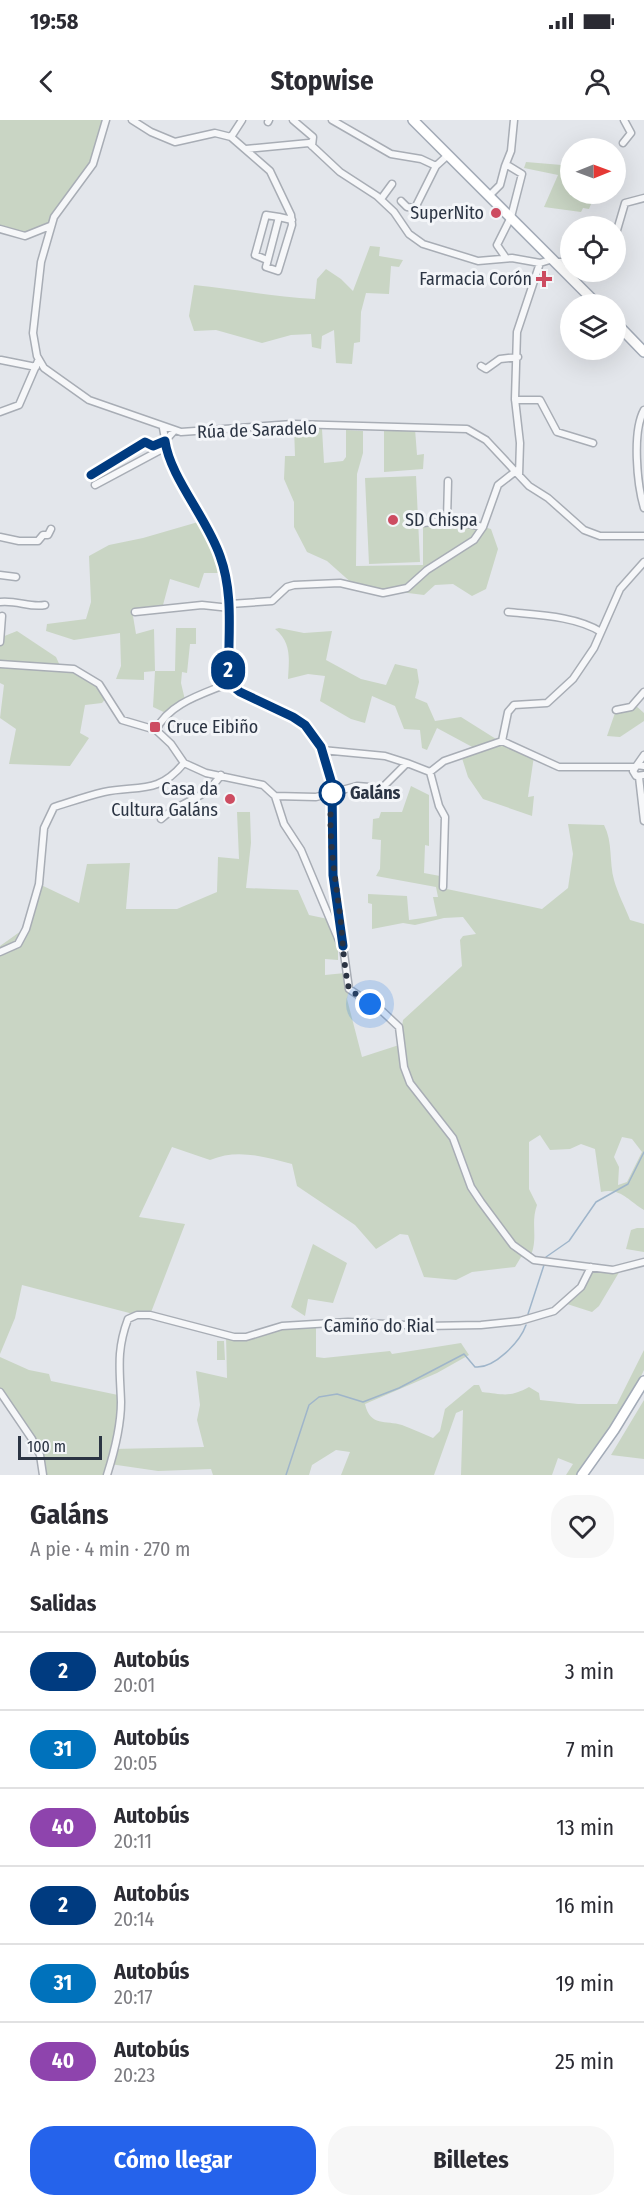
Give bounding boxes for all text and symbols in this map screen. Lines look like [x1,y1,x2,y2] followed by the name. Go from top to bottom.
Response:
[30,8,78,35] text: 19:58
[30,65,63,98] icon: back
[270,65,374,97] text: Stopwise
[581,65,614,98] icon: person
[560,138,626,204] north arrow
[560,138,626,360] map controls
[410,202,484,224] place label: SuperNito
[489,206,503,220] marker: SuperNito
[560,216,626,282] button: locate
[419,268,532,290] place label: Farmacia Corón
[537,272,551,286] marker: Farmacia Corón
[560,294,626,360] button: layers
[197,417,317,443] street label: Rúa de Saradelo
[405,509,478,531] place label: SD Chispa
[386,513,400,527] marker: SD Chispa
[208,650,248,690] line badge: 2
[223,657,233,683] text: 2
[167,716,258,738] place label: Cruce Eibiño
[148,720,162,734] marker: Cruce Eibiño
[111,778,218,821] place label: Casa da Cultura Galáns
[319,780,345,806] marker: Galáns
[350,782,401,804] place label: Galáns
[223,792,237,806] marker: Casa da Cultura Galáns
[355,989,385,1019] your location
[324,1315,434,1337] street label: Camiño do Rial
[18,1433,102,1460] scale bar
[27,1437,66,1456] text: 100 m
[551,1495,614,1558] button: heart
[30,1498,109,1531] text: Galáns
[30,1537,190,1561] text: A pie · 4 min · 270 m
[30,1590,96,1617] text: Salidas
[114,1646,189,1673] text: Autobús
[58,1658,68,1684] text: 2
[565,1658,614,1685] text: 3 min
[114,1673,155,1697] text: 20:01
[114,1724,189,1751] text: Autobús
[54,1736,72,1762] text: 31
[566,1736,614,1763] text: 7 min
[114,1751,157,1775] text: 20:05
[114,1802,189,1829] text: Autobús
[52,1814,74,1840] text: 40
[556,1814,614,1841] text: 13 min
[114,1829,152,1853] text: 20:11
[114,1880,189,1907] text: Autobús
[58,1892,68,1918] text: 2
[555,1892,614,1919] text: 16 min
[114,1907,154,1931] text: 20:14
[114,1958,189,1985] text: Autobús
[54,1970,72,1996] text: 31
[556,1970,614,1997] text: 19 min
[114,1985,153,2009] text: 20:17
[114,2036,189,2063] text: Autobús
[52,2048,74,2074] text: 40
[555,2048,614,2075] text: 25 min
[114,2063,155,2087] text: 20:23
[30,2126,316,2195] button: Cómo llegar
[328,2126,614,2195] button: Billetes

